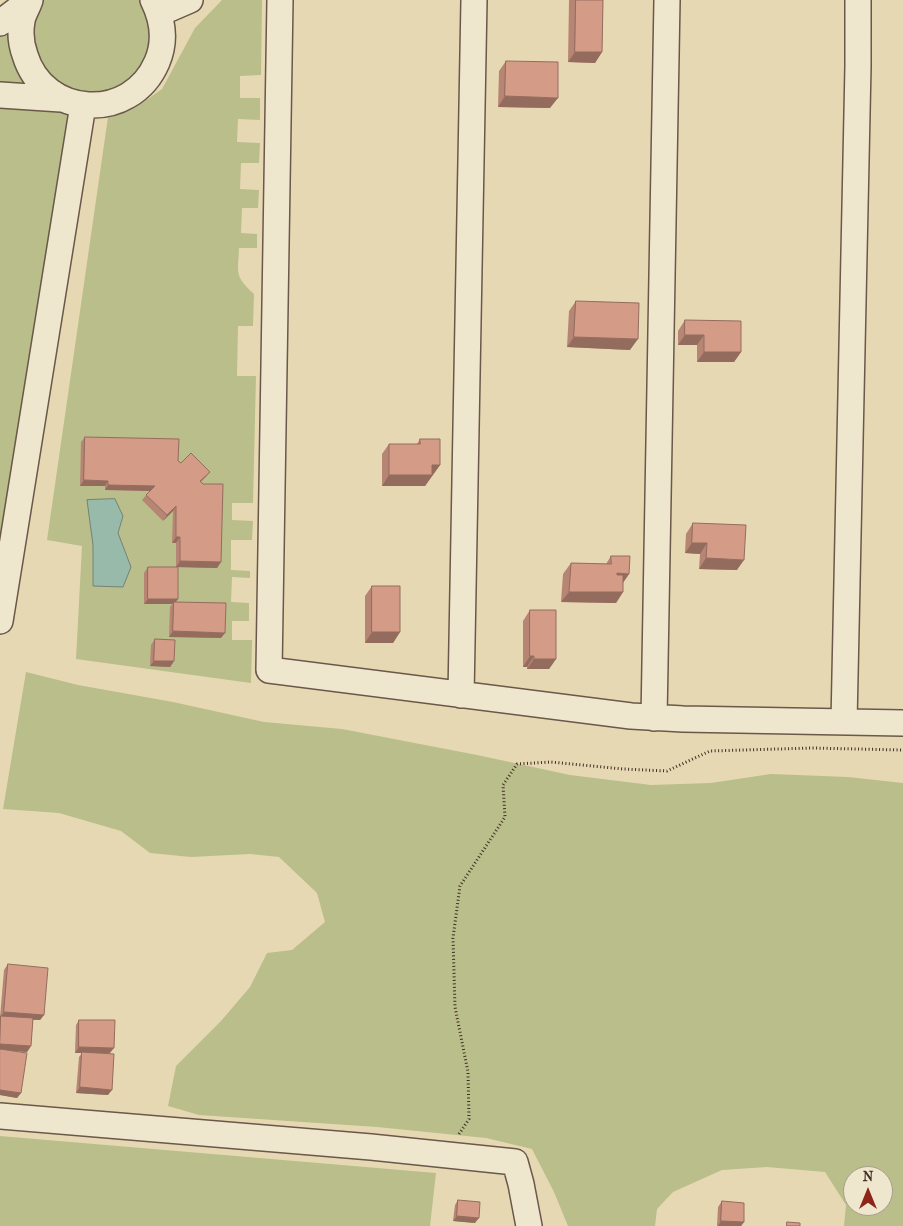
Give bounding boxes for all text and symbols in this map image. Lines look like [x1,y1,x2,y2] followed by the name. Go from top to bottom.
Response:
[843,1166,893,1216] north arrow
[863,1168,873,1185] text: N

